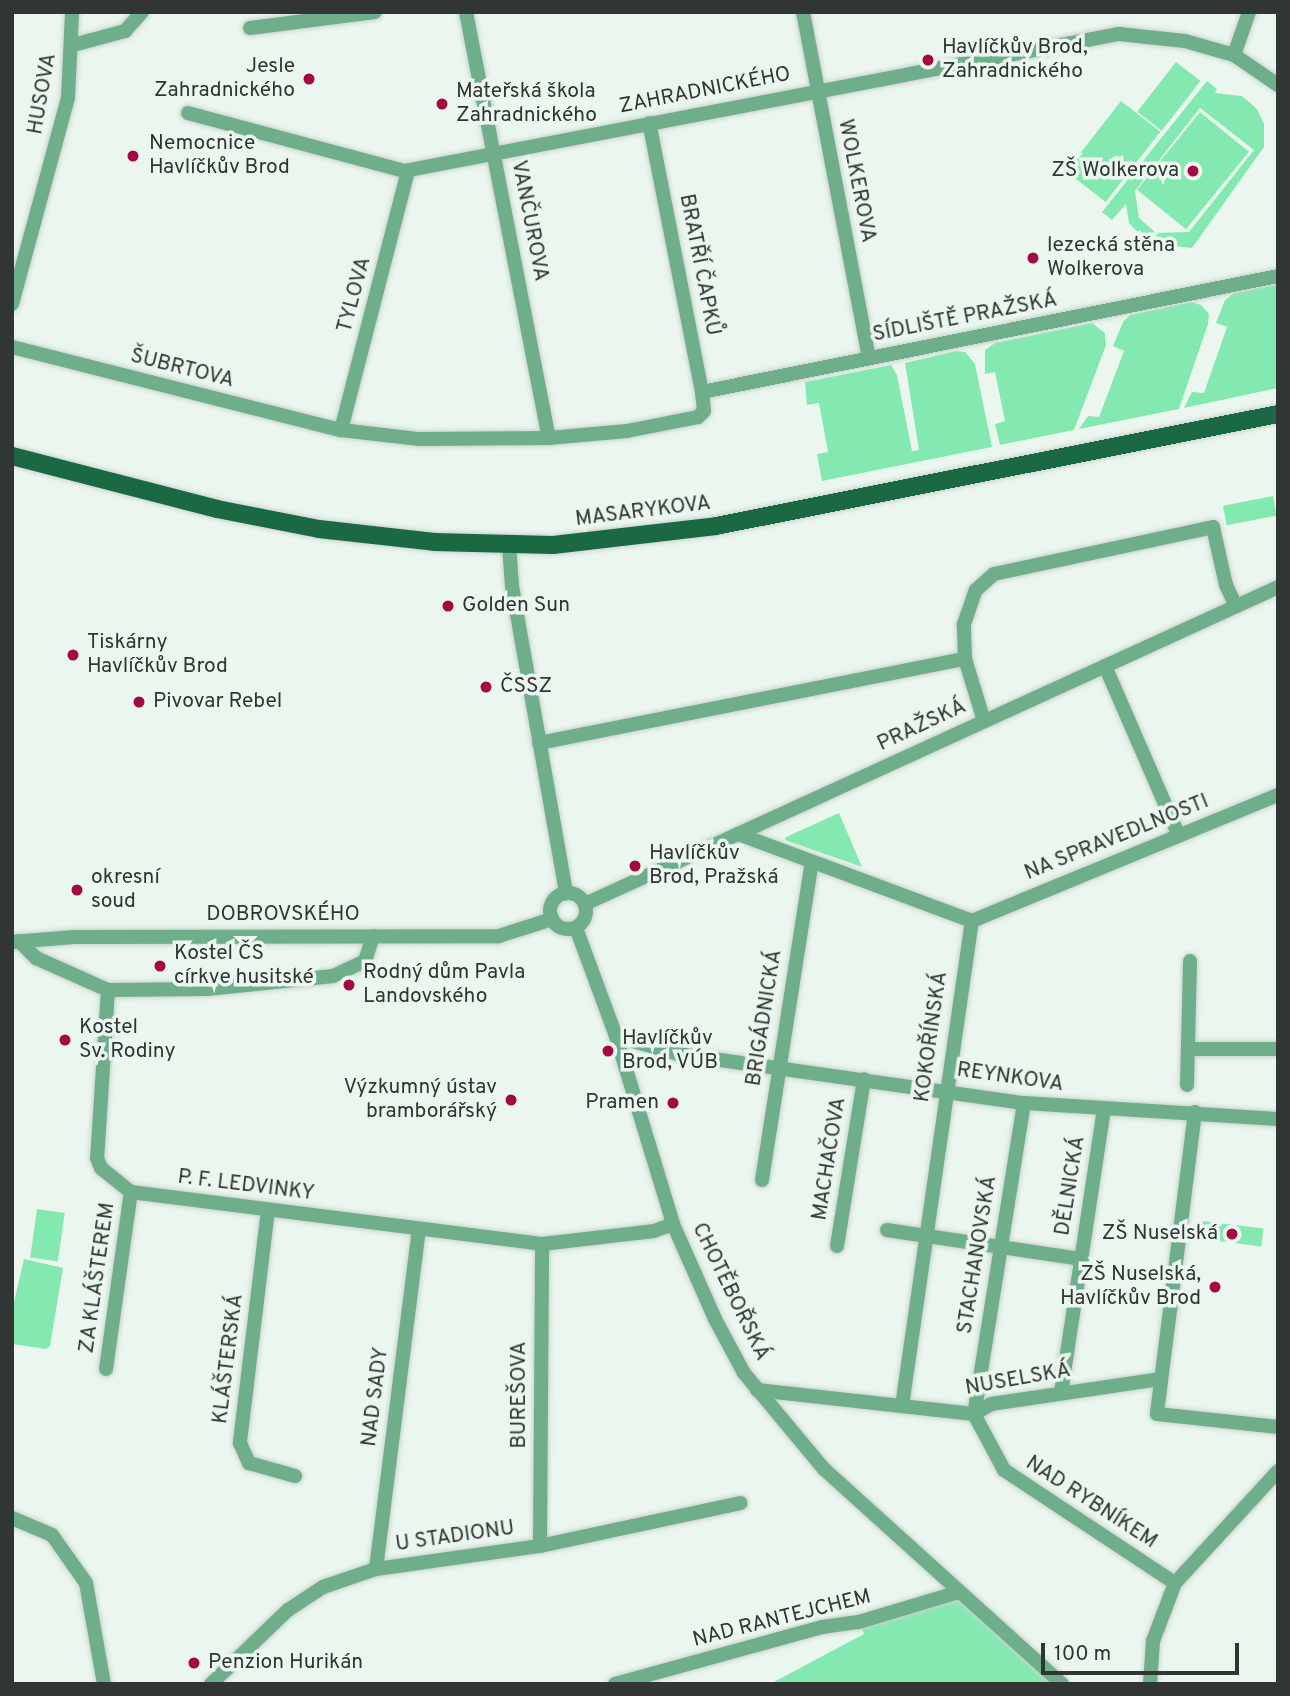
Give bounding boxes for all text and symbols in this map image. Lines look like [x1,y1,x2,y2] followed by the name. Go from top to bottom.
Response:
[942,35,1088,85] place label: Havlíčkův Brod, Zahradnického
[23,51,63,137] street label: HUSOVA
[920,52,936,68] marker: Havlíčkův Brod, Zahradnického
[154,54,295,104] place label: Jesle Zahradnického
[617,62,793,120] street label: ZAHRADNICKÉHO
[301,71,317,87] marker: Jesle Zahradnického
[456,79,597,129] place label: Mateřská škola Zahradnického
[434,96,450,112] marker: Mateřská škola Zahradnického
[832,117,880,245] street label: WOLKEROVA
[149,131,290,181] place label: Nemocnice Havlíčkův Brod
[123,146,143,166] marker: Nemocnice Havlíčkův Brod
[505,158,553,284] street label: VANČUROVA
[1051,158,1179,184] place label: ZŠ Wolkerova
[1185,163,1201,179] marker: ZŠ Wolkerova
[673,192,725,338] street label: BRATŘÍ ČAPKŮ
[1047,233,1175,283] place label: lezecká stěna Wolkerova
[1025,250,1041,266] marker: lezecká stěna Wolkerova
[333,254,377,336] street label: TYLOVA
[871,288,1059,348] street label: SÍDLIŠTĚ PRAŽSKÁ
[128,344,236,394] street label: ŠUBRTOVA
[574,491,712,533] street label: MASARYKOVA
[462,593,570,619] place label: Golden Sun
[440,598,456,614] marker: Golden Sun
[87,630,228,680] place label: Tiskárny Havlíčkův Brod
[65,647,81,663] marker: Tiskárny Havlíčkův Brod
[500,674,552,700] place label: ČSSZ
[478,679,494,695] marker: ČSSZ
[153,689,282,715] place label: Pivovar Rebel
[131,694,147,710] marker: Pivovar Rebel
[874,695,970,757] street label: PRAŽSKÁ
[1021,789,1213,887] street label: NA SPRAVEDLNOSTI
[649,841,779,891] place label: Havlíčkův Brod, Pražská
[627,858,643,874] marker: Havlíčkův Brod, Pražská
[91,865,160,915] place label: okresní soud
[69,882,85,898] marker: okresní soud
[206,902,360,928] street label: DOBROVSKÉHO
[174,941,314,991] place label: Kostel ČS církve husitské
[742,948,788,1088] street label: BRIGÁDNICKÁ
[152,958,168,974] marker: Kostel ČS církve husitské
[363,960,525,1010] place label: Rodný dům Pavla Landovského
[910,970,954,1104] street label: KOKOŘÍNSKÁ
[341,977,357,993] marker: Rodný dům Pavla Landovského
[79,1015,176,1065] place label: Kostel Sv. Rodiny
[622,1026,719,1076] place label: Havlíčkův Brod, VÚB
[57,1032,73,1048] marker: Kostel Sv. Rodiny
[600,1043,616,1059] marker: Havlíčkův Brod, VÚB
[955,1058,1065,1098] street label: REYNKOVA
[343,1075,497,1125] place label: Výzkumný ústav bramborářský
[585,1090,659,1116] place label: Pramen
[503,1092,519,1108] marker: Výzkumný ústav bramborářský
[665,1095,681,1111] marker: Pramen
[808,1096,852,1222] street label: MACHAČOVA
[1051,1134,1091,1238] street label: DĚLNICKÁ
[176,1165,316,1207] street label: P. F. LEDVINKY
[953,1174,1003,1336] street label: STACHANOVSKÁ
[75,1201,121,1355] street label: ZA KLÁŠTEREM
[686,1219,774,1365] street label: CHOTĚBOŘSKÁ
[1102,1221,1218,1247] place label: ZŠ Nuselská
[1224,1226,1240,1242] marker: ZŠ Nuselská
[1060,1262,1201,1312] place label: ZŠ Nuselská, Havlíčkův Brod
[1207,1279,1223,1295] marker: ZŠ Nuselská, Havlíčkův Brod
[209,1293,249,1425] street label: KLÁŠTERSKÁ
[507,1341,533,1449] street label: BUREŠOVA
[357,1346,395,1448] street label: NAD SADY
[963,1358,1073,1402] street label: NUSELSKÁ
[1021,1451,1161,1555] street label: NAD RYBNÍKEM
[394,1516,516,1558] street label: U STADIONU
[690,1585,874,1653] street label: NAD RANTEJCHEM
[1045,1630,1243,1674] scale bar
[1054,1641,1111,1668] text: 100 m
[208,1650,363,1676] place label: Penzion Hurikán
[186,1655,202,1671] marker: Penzion Hurikán

